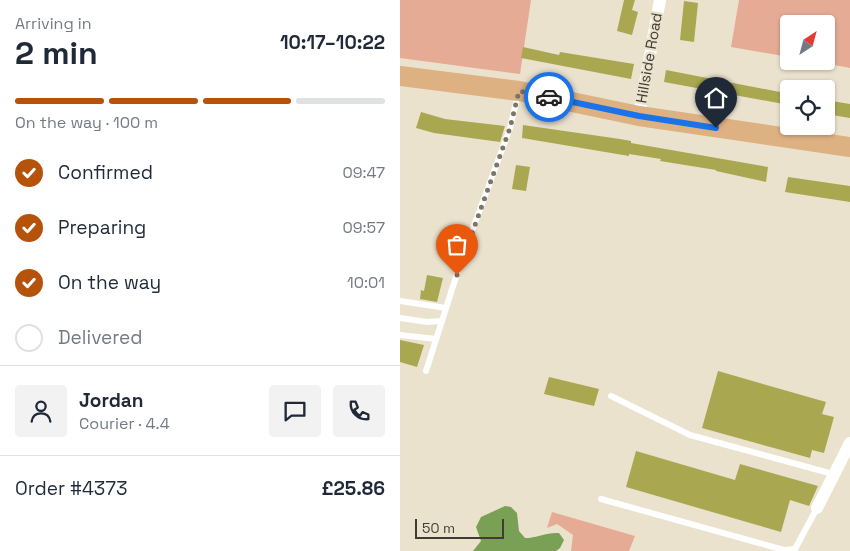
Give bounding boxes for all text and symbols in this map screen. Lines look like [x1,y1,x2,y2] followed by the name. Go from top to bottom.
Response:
[631,11,666,105] street label: Hillside Road
[15,13,92,34] text: Arriving in
[780,15,835,70] north arrow
[780,15,835,135] map controls
[280,30,385,55] text: 10:17–10:22
[15,33,98,73] text: 2 min
[524,72,574,122] courier
[695,77,737,128] pin
[780,80,835,135] button: locate
[535,83,563,111] icon: car
[702,84,730,112] icon: home
[15,112,158,133] text: On the way · 100 m
[15,159,43,187] icon: check
[58,160,153,185] text: Confirmed
[342,162,385,183] text: 09:47
[15,214,43,242] icon: check
[58,215,146,240] text: Preparing
[342,217,385,238] text: 09:57
[436,224,478,275] pin
[443,231,471,259] icon: bag
[15,269,43,297] icon: check
[58,270,161,295] text: On the way
[347,272,385,293] text: 10:01
[58,325,143,350] text: Delivered
[15,385,67,437] button: person
[269,385,321,437] button: chat
[333,385,385,437] button: phone
[79,388,144,413] text: Jordan
[79,413,170,434] text: Courier · 4.4
[15,476,128,501] text: Order #4373
[321,476,385,501] text: £25.86
[415,516,504,539] scale bar
[422,519,455,537] text: 50 m

